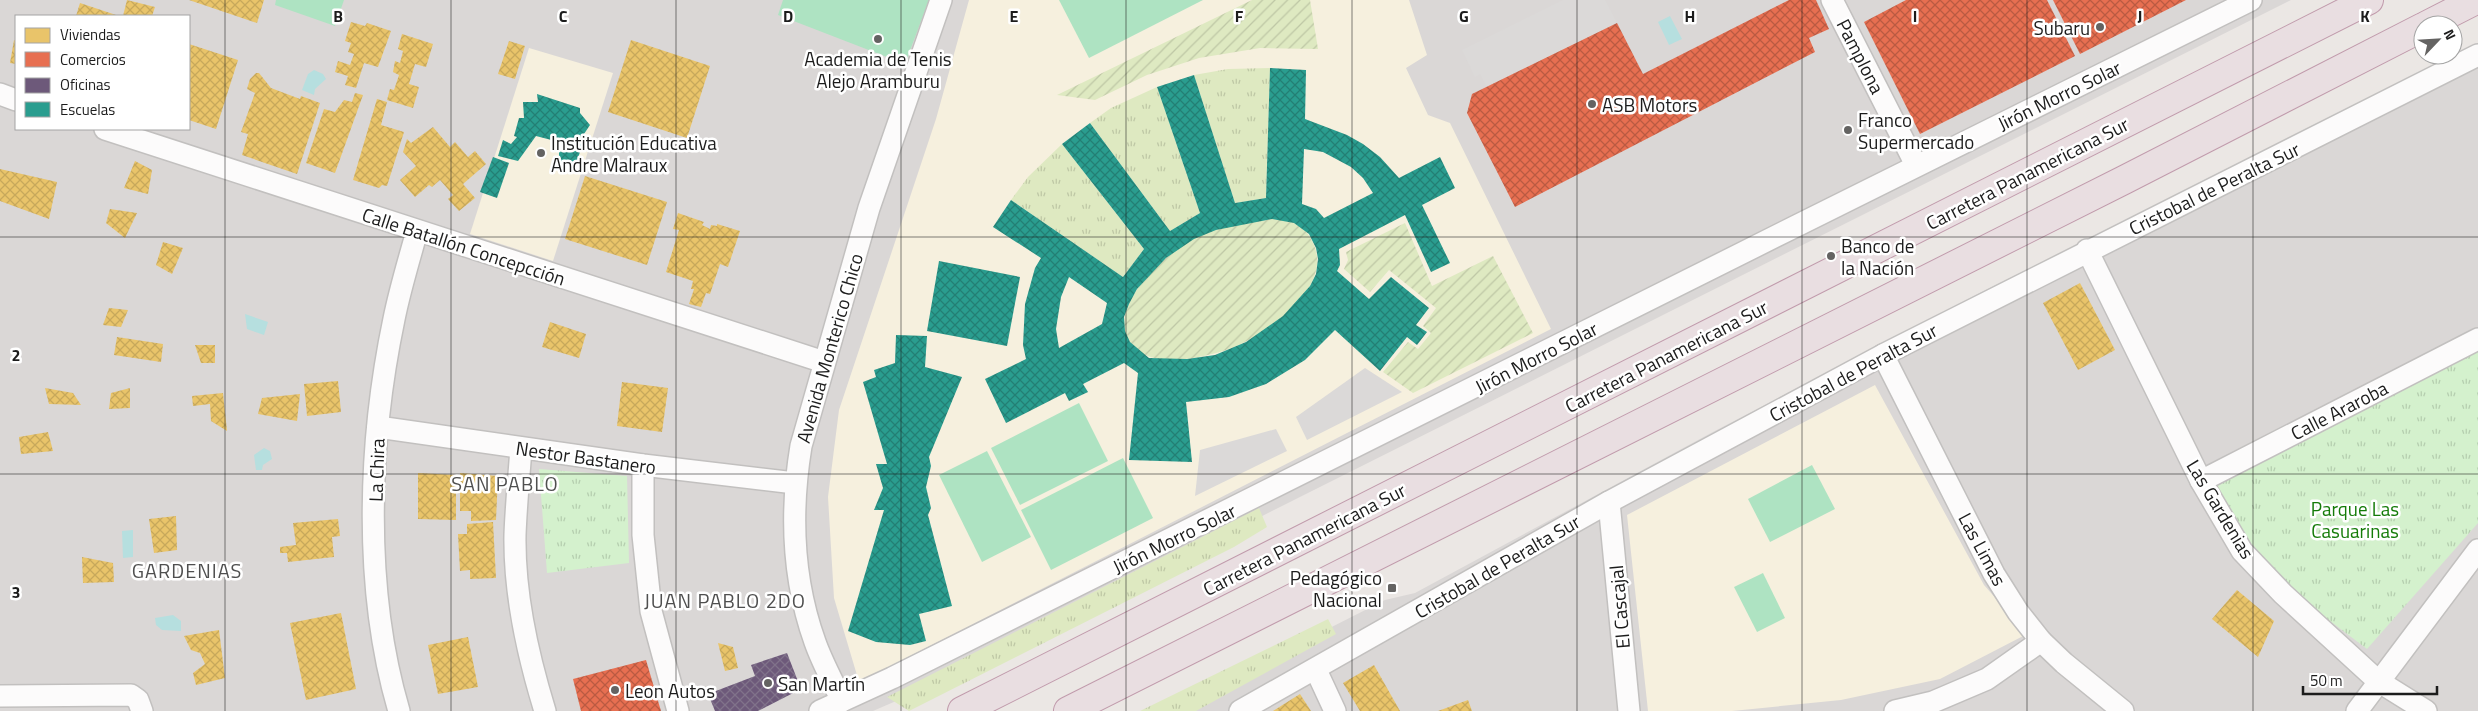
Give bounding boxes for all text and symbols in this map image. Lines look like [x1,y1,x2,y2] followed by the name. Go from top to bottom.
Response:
[333,4,343,28] text: B
[559,4,568,28] text: C
[783,4,793,28] text: D
[1010,4,1019,28] text: E
[1235,4,1244,28] text: F
[1459,4,1469,28] text: G
[1685,4,1695,28] text: H
[1913,4,1917,28] text: I
[2138,4,2142,28] text: J
[2360,4,2370,28] text: K
[1830,13,1892,99] street label: Pamplona
[2033,13,2090,42] place label: Subaru
[15,15,190,130] legend
[2413,15,2463,65] north arrow
[2094,21,2106,33] marker: Subaru
[60,23,121,46] text: Viviendas
[2439,25,2462,43] text: N
[872,33,884,45] marker: Academia de Tenis Alejo Aramburu
[804,44,952,95] place label: Academia de Tenis Alejo Aramburu
[60,48,126,71] text: Comercios
[1992,52,2126,137] street label: Jirón Morro Solar
[60,73,111,96] text: Oficinas
[1602,90,1697,119] place label: ASB Motors
[60,98,115,121] text: Escuelas
[1586,98,1598,110] marker: ASB Motors
[1858,105,1974,156] place label: Franco Supermercado
[1921,109,2134,237] street label: Carretera Panamericana Sur
[1842,124,1854,136] marker: Franco Supermercado
[551,128,717,179] place label: Institución Educativa Andre Malraux
[2124,134,2305,242] street label: Cristobal de Peralta Sur
[535,147,547,159] marker: Institución Educativa Andre Malraux
[359,199,569,293] street label: Calle Batallón Concepcción
[1841,231,1914,282] place label: Banco de la Nación
[788,250,870,446] street label: Avenida Monterico Chico
[1825,250,1837,262] marker: Banco de la Nación
[1560,292,1773,420] street label: Carretera Panamericana Sur
[1470,313,1603,400] street label: Jirón Morro Solar
[1764,315,1943,429] street label: Cristobal de Peralta Sur
[12,343,20,367] text: 2
[2285,373,2393,447] street label: Calle Araroba
[514,433,658,481] street label: Nestor Bastanero
[360,437,392,502] street label: La Chira
[2180,454,2262,564] street label: Las Gardenias
[451,468,559,499] district label: SAN PABLO
[1198,475,1411,603] street label: Carretera Panamericana Sur
[2311,494,2399,545] park label: Parque Las Casuarinas
[1107,495,1241,580] street label: Jirón Morro Solar
[1409,506,1586,625] street label: Cristobal de Peralta Sur
[1952,507,2014,591] street label: Las Limas
[132,555,242,586] district label: GARDENIAS
[1290,563,1382,614] place label: Pedagógico Nacional
[1601,564,1637,650] street label: El Cascajal
[12,580,20,604] text: 3
[1386,582,1398,594] marker: Pedagógico Nacional
[644,585,806,616] district label: JUAN PABLO 2DO
[2303,664,2437,696] scale bar
[778,669,865,698] place label: San Martín
[2310,669,2343,692] text: 50 m
[625,676,715,705] place label: Leon Autos
[762,677,774,689] marker: San Martín
[609,684,621,696] marker: Leon Autos

